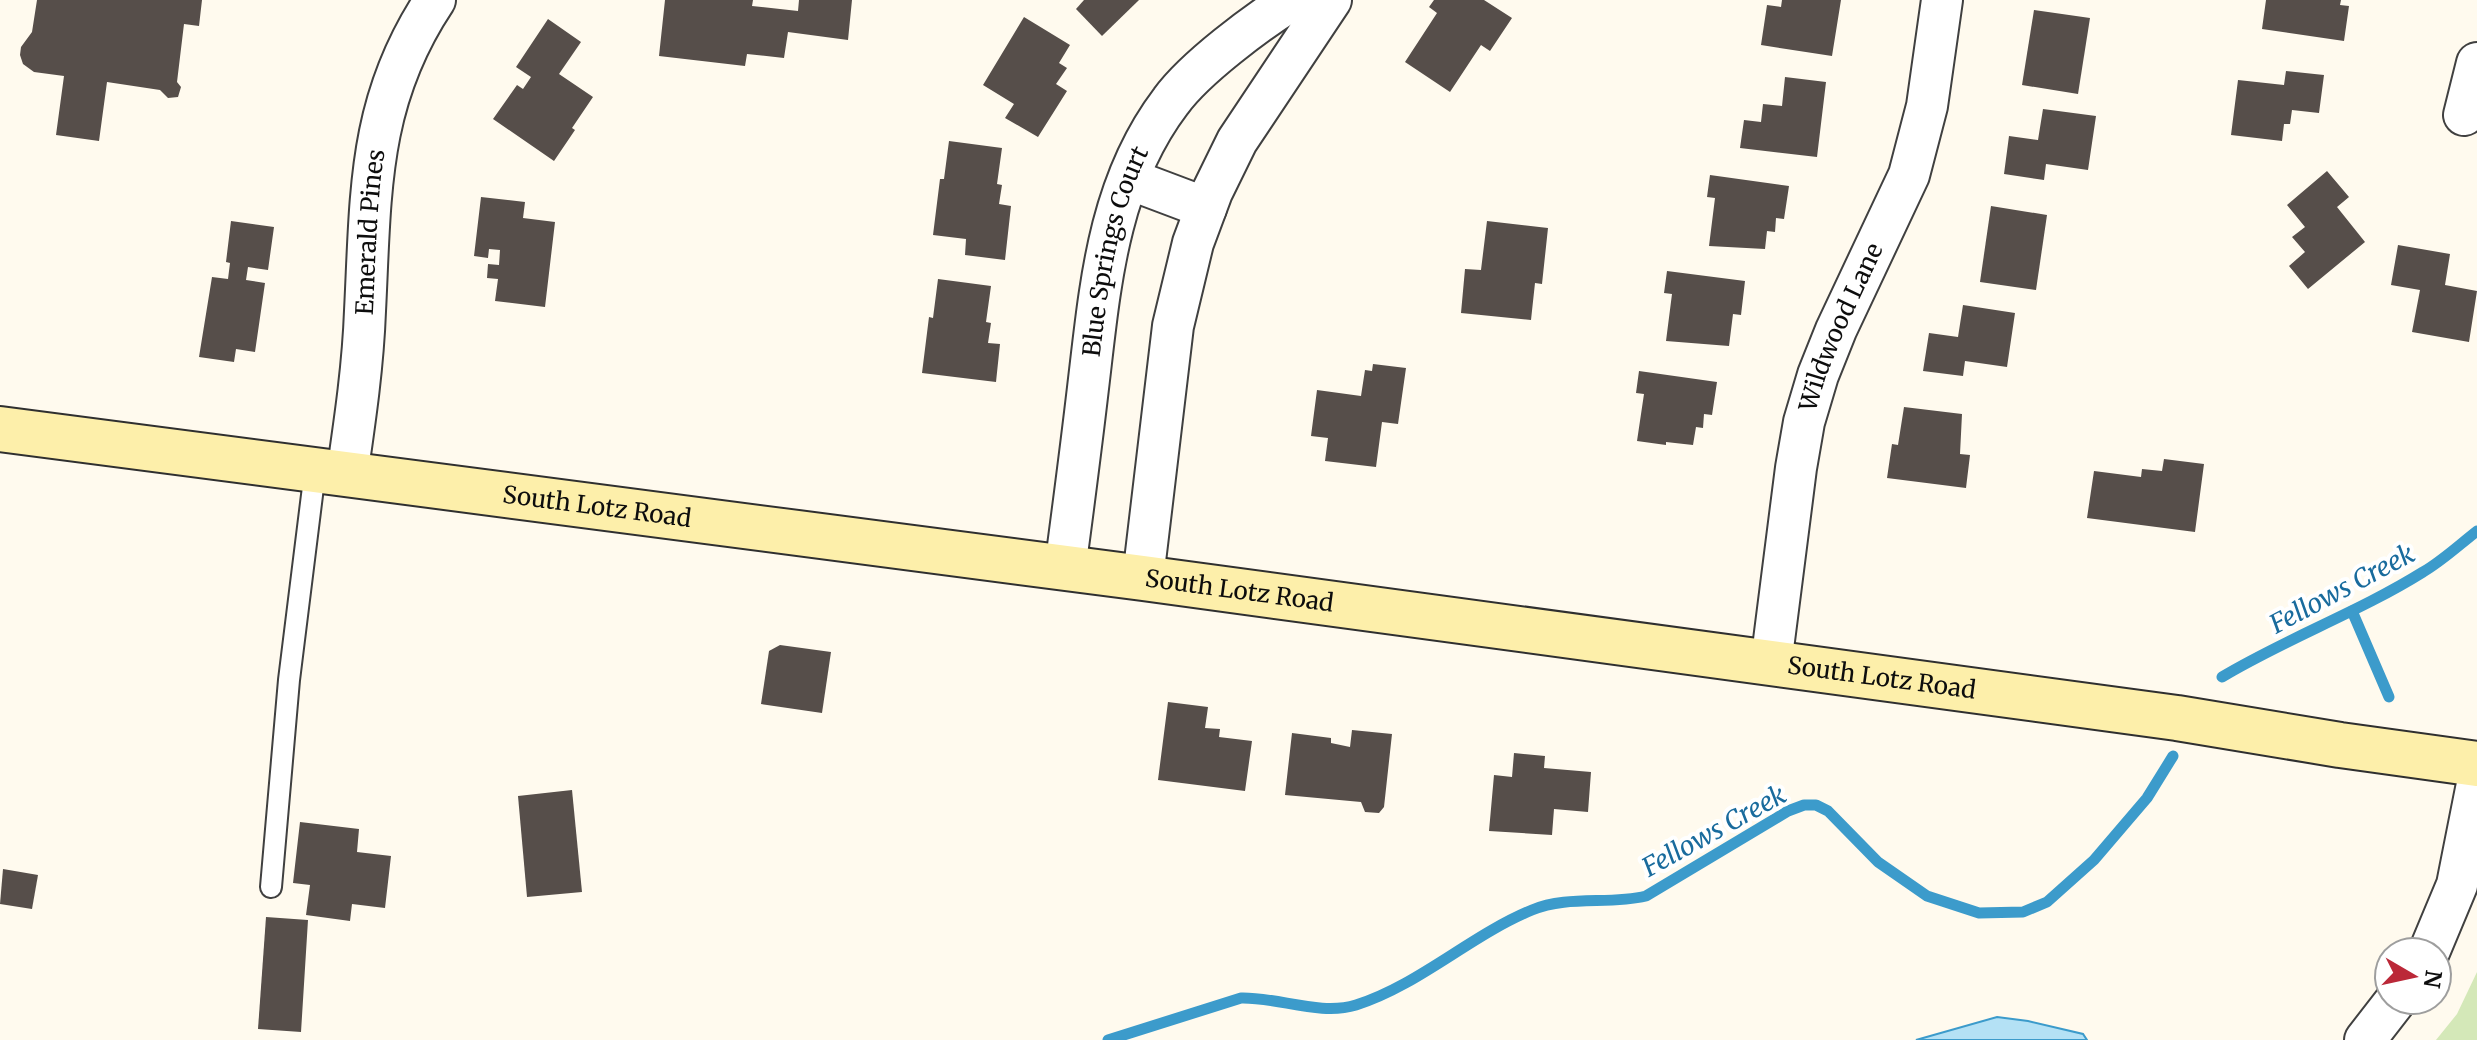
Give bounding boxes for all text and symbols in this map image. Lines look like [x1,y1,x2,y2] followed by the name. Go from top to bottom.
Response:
[1076,140,1155,358] street label: Blue Springs Court
[349,147,392,316] street label: Emerald Pines
[1792,238,1890,416] street label: Wildwood Lane
[501,479,693,534] street label: South Lotz Road
[2263,537,2420,641] water label: Fellows Creek
[1143,562,1336,619] street label: South Lotz Road
[1786,649,1978,706] street label: South Lotz Road
[1635,778,1791,884] water label: Fellows Creek
[2373,936,2453,1016] north arrow
[2417,968,2448,991] text: N

